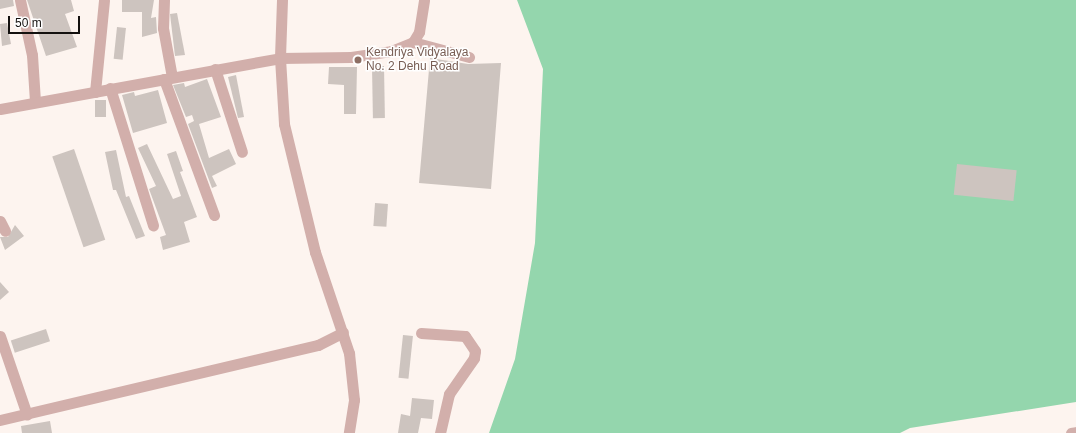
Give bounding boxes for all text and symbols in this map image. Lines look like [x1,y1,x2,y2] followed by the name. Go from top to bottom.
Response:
[10,8,82,34] scale bar
[15,16,42,30] text: 50 m
[366,46,469,74] place label: Kendriya Vidyalaya No. 2 Dehu Road
[353,55,363,65] marker: Kendriya Vidyalaya No. 2 Dehu Road

